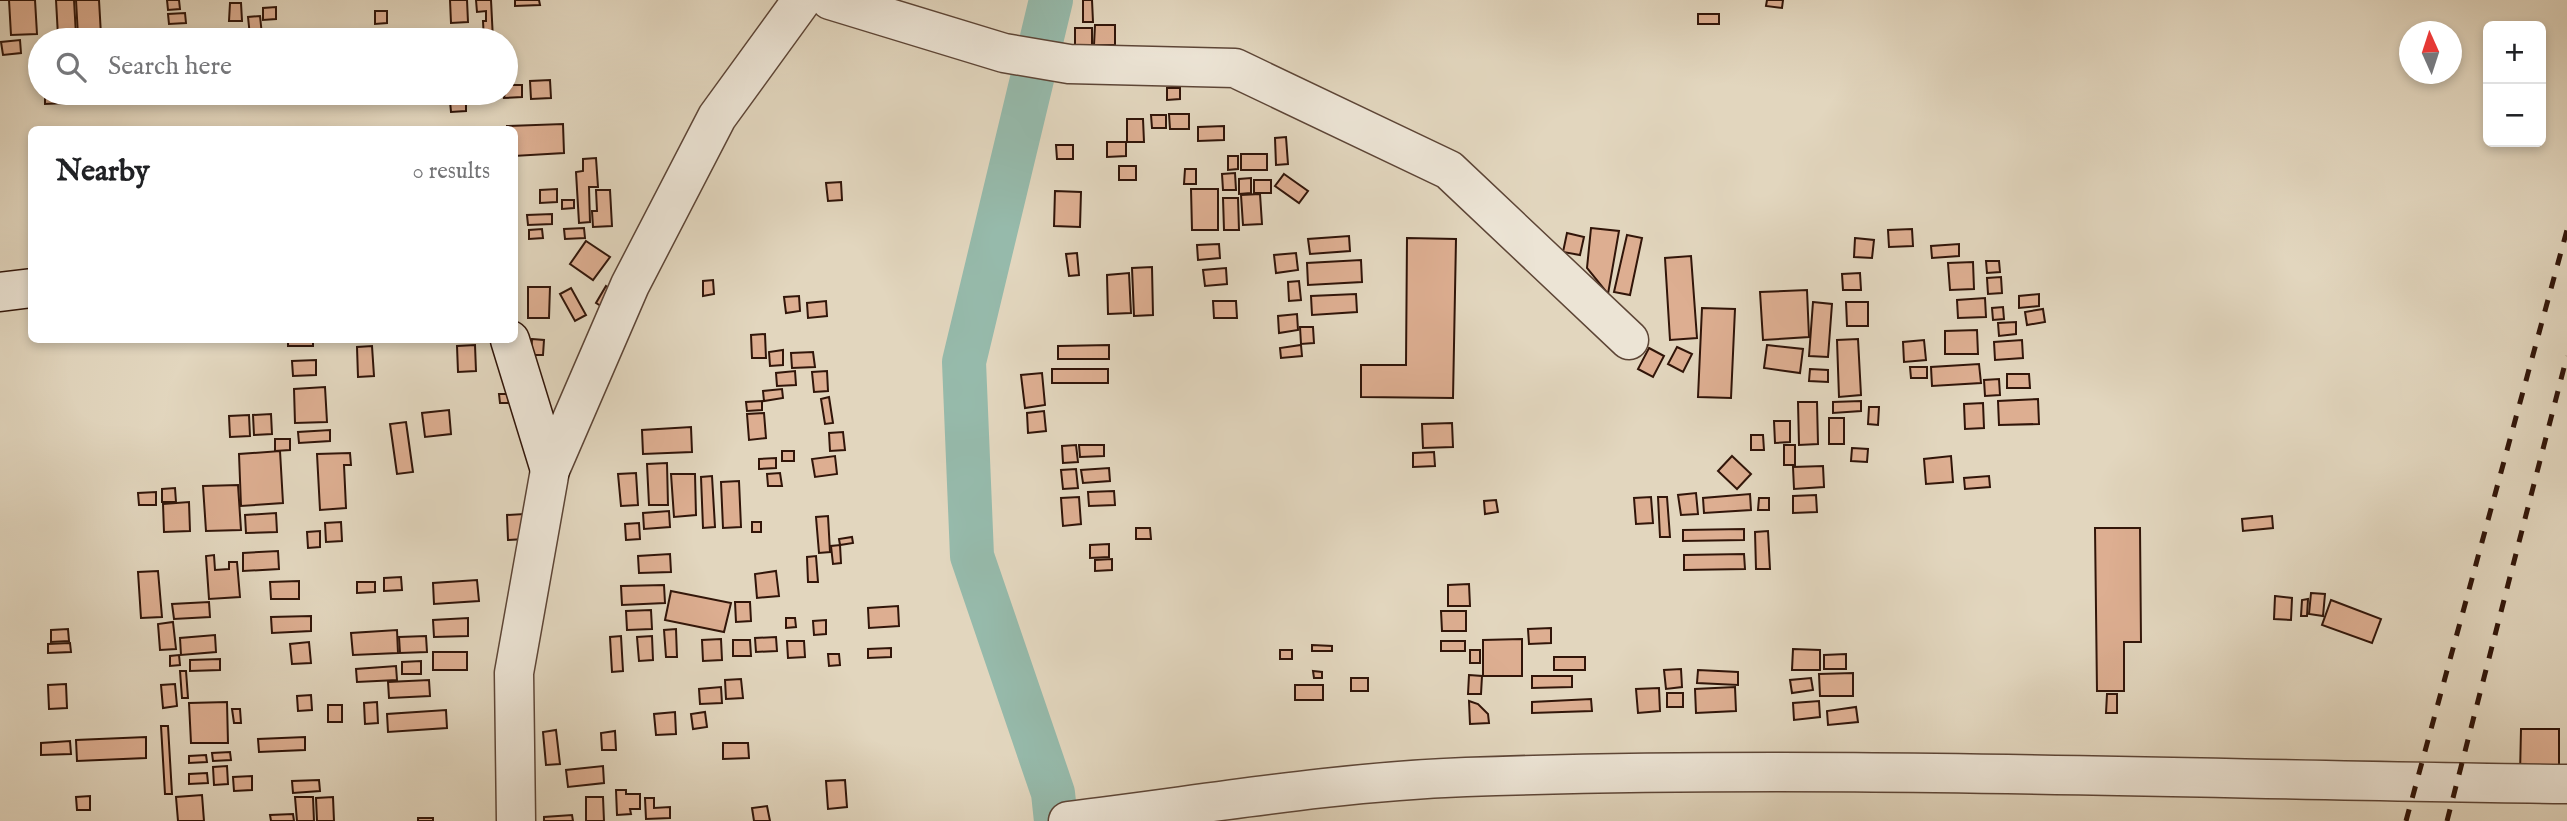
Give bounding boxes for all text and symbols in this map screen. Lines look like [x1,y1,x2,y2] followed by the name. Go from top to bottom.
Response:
[2399,21,2462,84] north arrow
[2483,21,2546,147] map controls
[2483,21,2546,84] button: +
[28,28,518,105] search box
[52,48,90,86] icon: search
[108,50,232,83] text: Search here
[2483,84,2546,147] button: −
[56,153,149,191] text: Nearby
[412,157,490,186] text: 0 results

